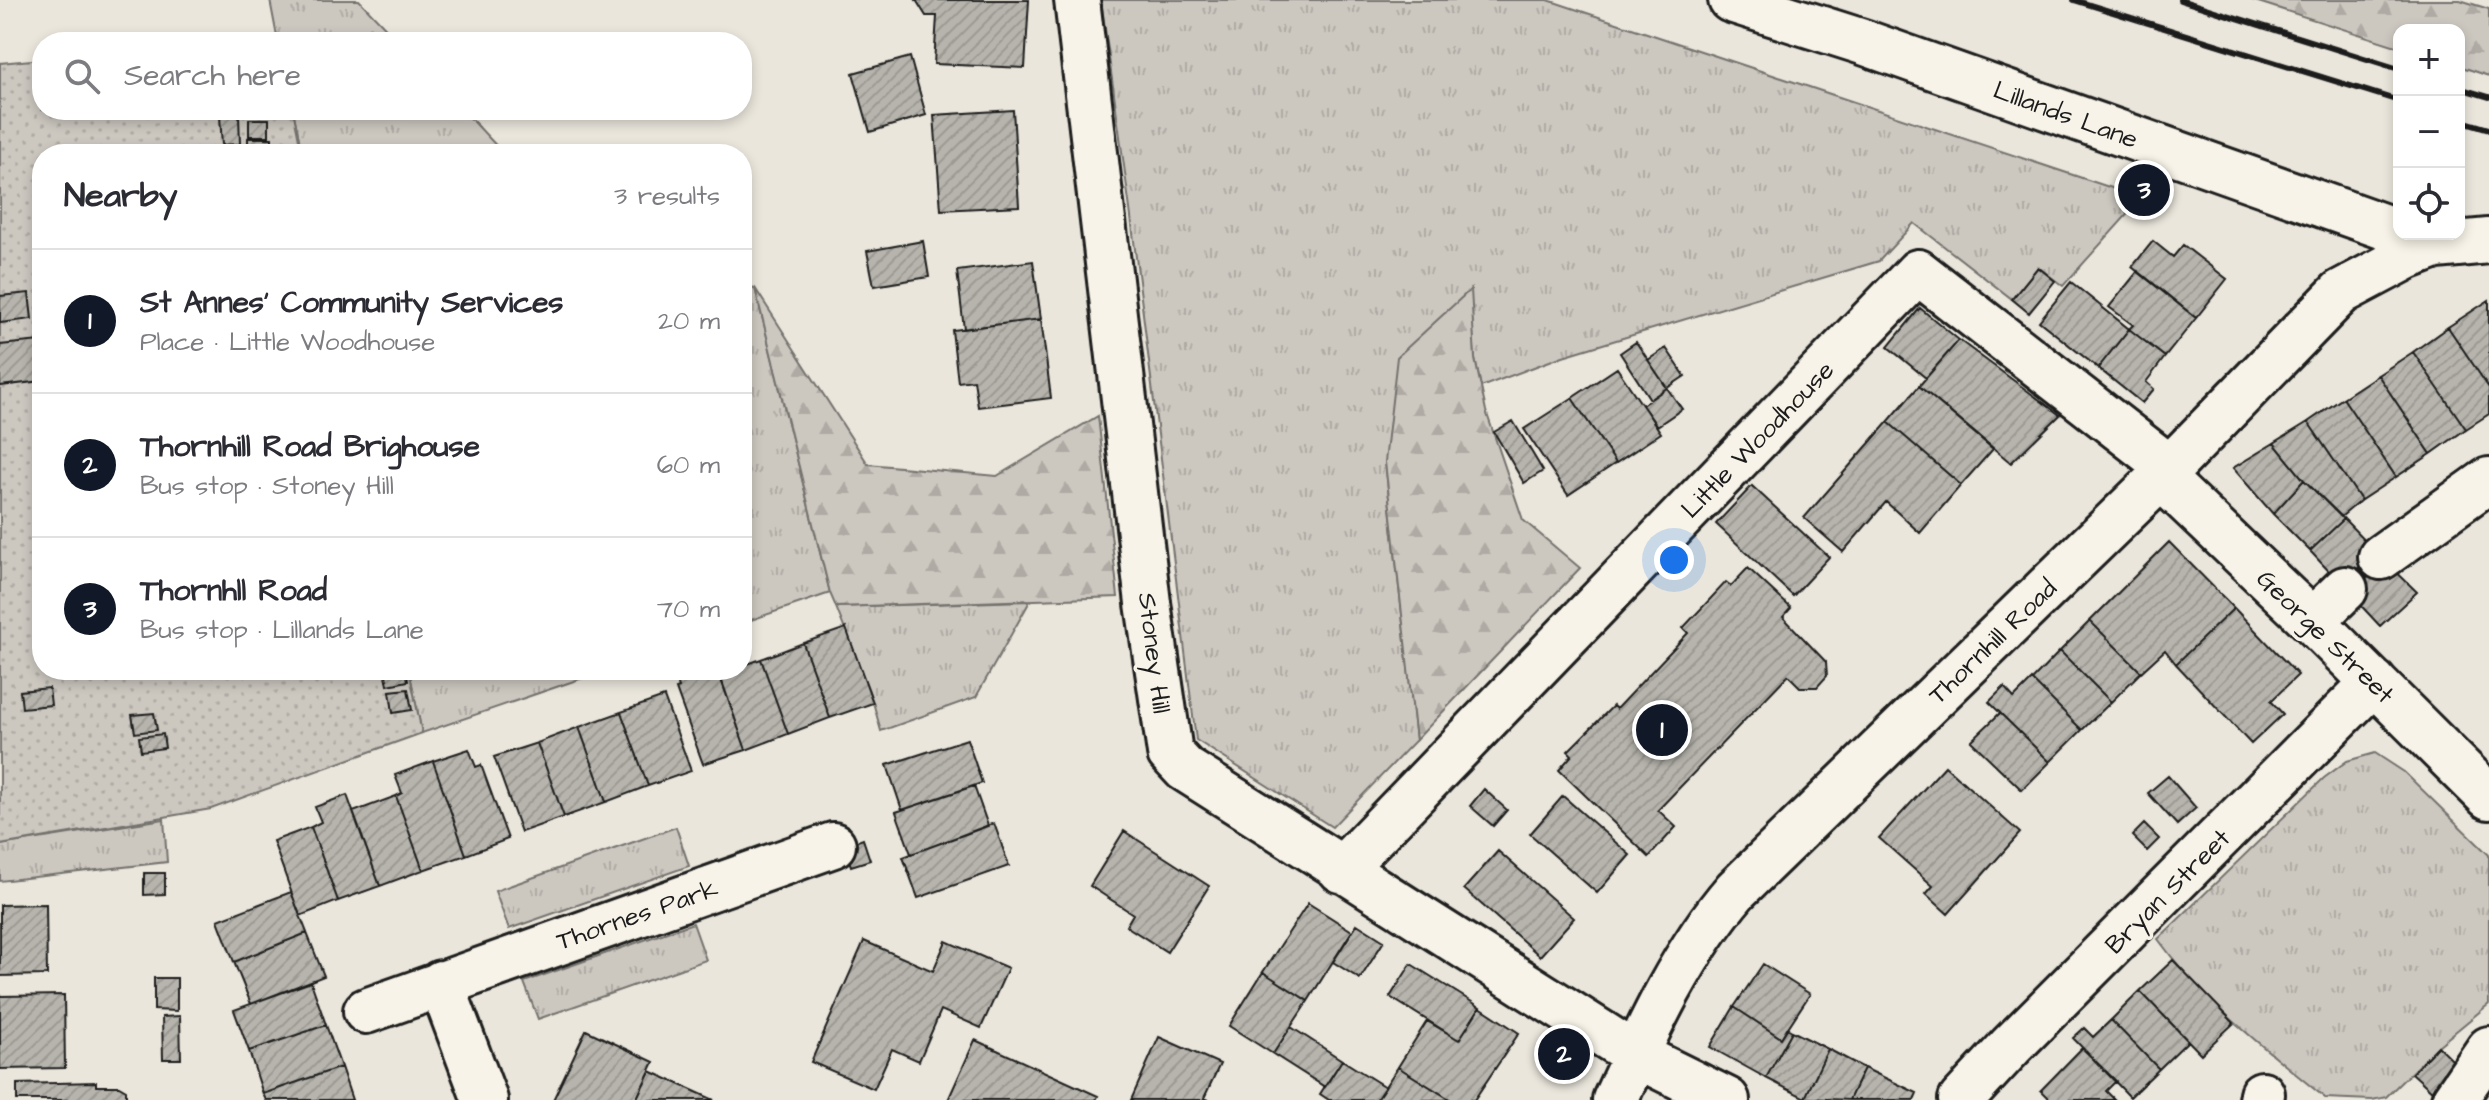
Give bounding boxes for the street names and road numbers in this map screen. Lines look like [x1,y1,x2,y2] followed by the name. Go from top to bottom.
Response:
[1988,72,2143,158] street label: Lillands Lane
[1673,353,1842,526] street label: Little Woodhouse
[2247,562,2403,714] street label: George Street
[1920,571,2065,712] street label: Thornhill Road
[1127,591,1179,716] street label: Stoney Hill
[2097,821,2240,964] street label: Bryan Street
[552,870,723,959] street label: Thornes Park

